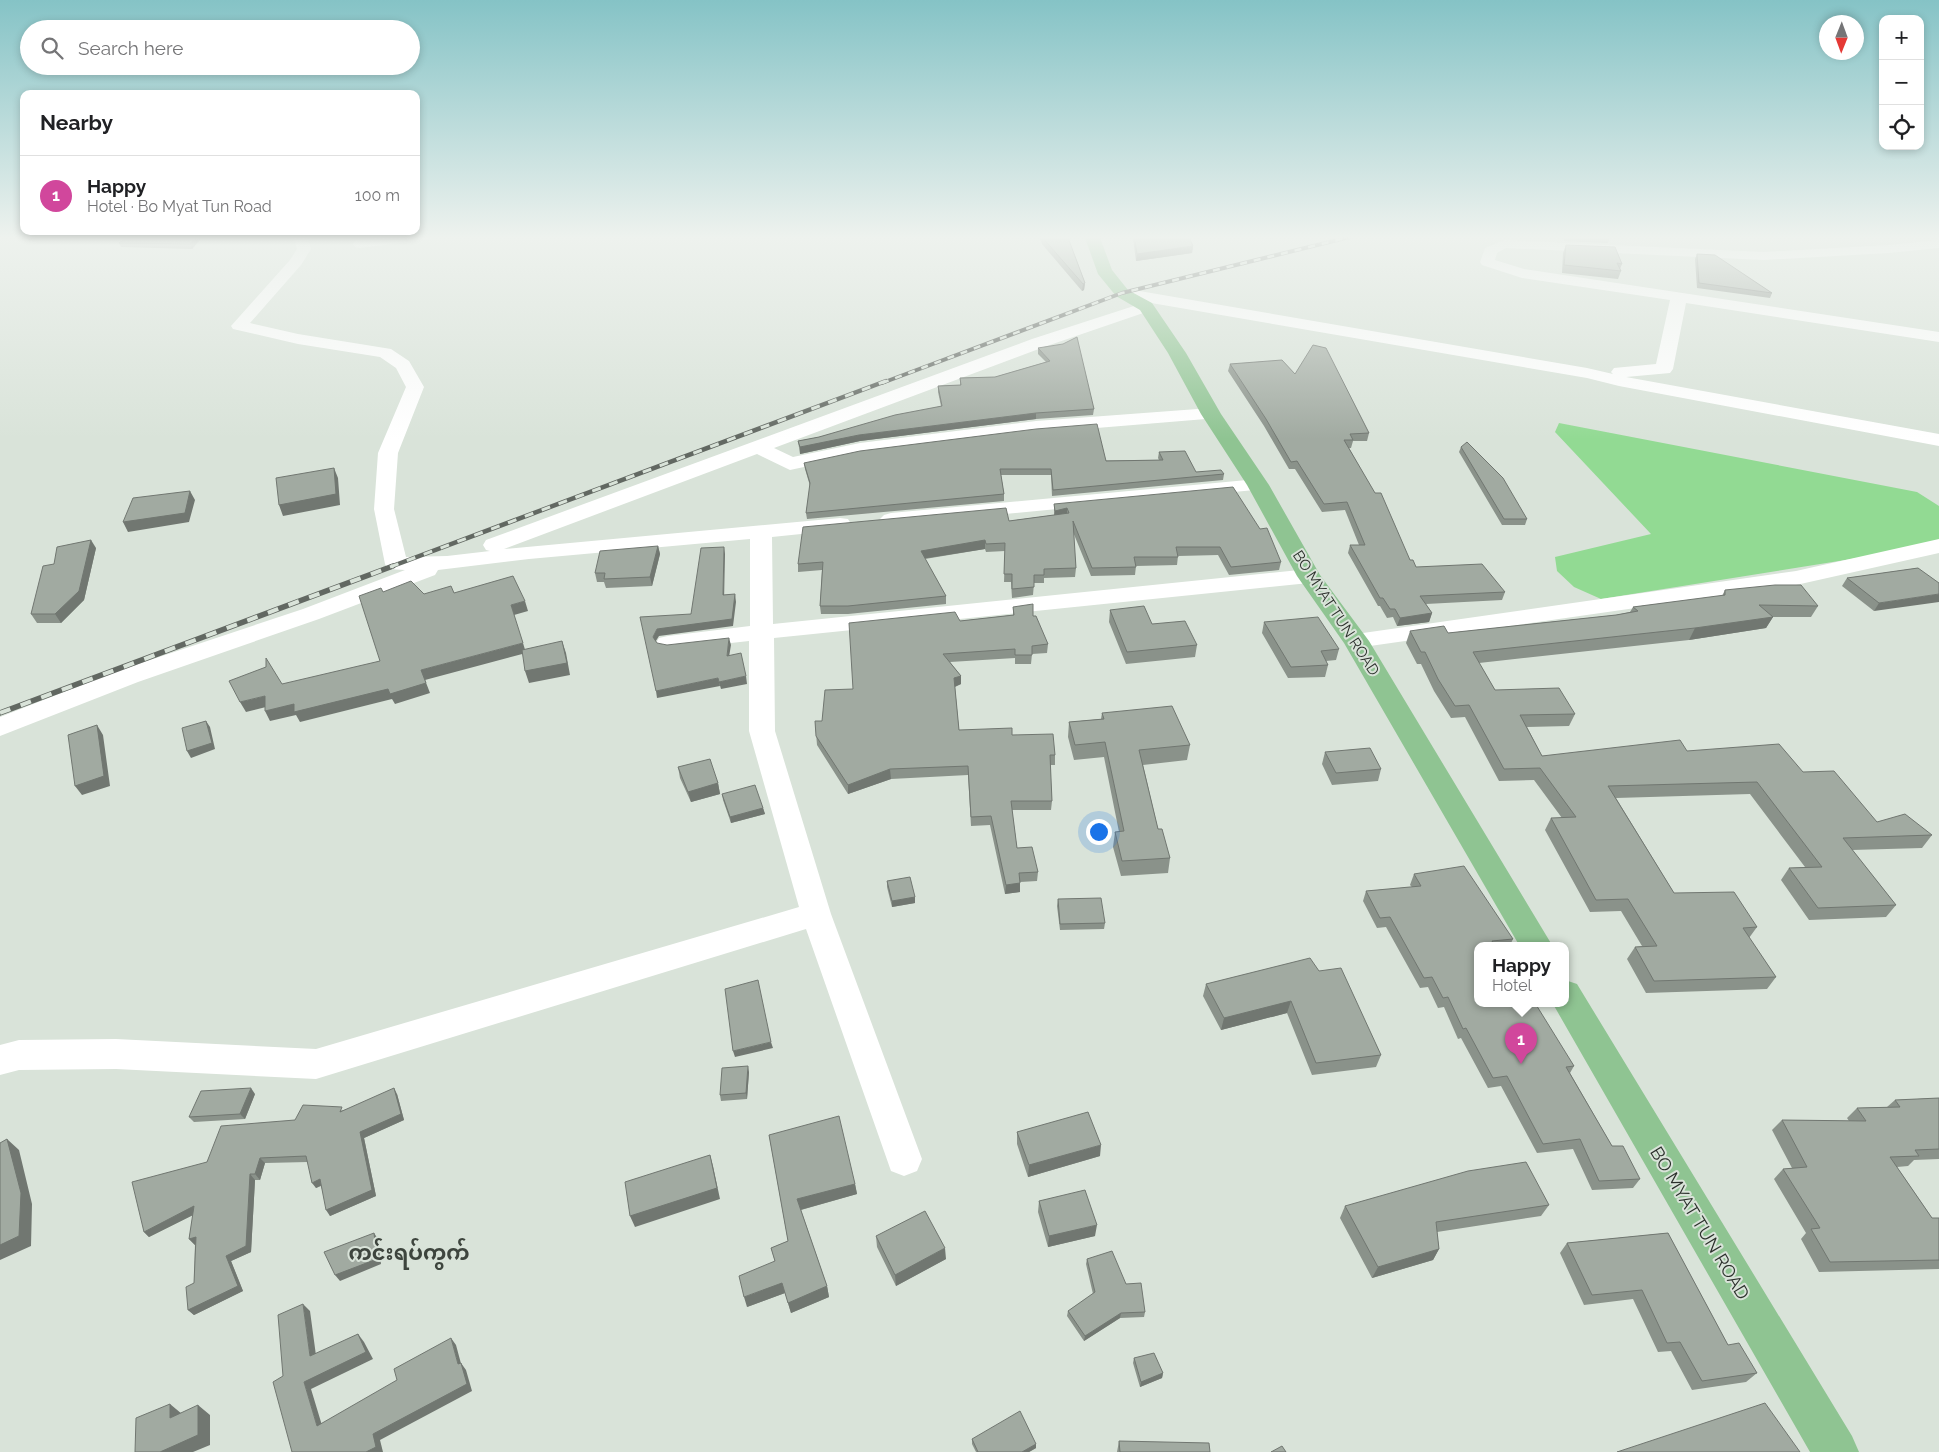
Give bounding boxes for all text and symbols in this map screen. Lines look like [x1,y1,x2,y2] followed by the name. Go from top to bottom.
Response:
[1819,15,1864,60] north arrow
[1879,15,1924,150] map controls
[1879,15,1924,60] button: +
[20,20,420,75] search box
[38,34,66,62] icon: search
[78,37,184,59] text: Search here
[1879,60,1924,105] button: −
[1879,105,1924,150] button: locate
[40,110,113,135] text: Nearby
[87,175,146,197] text: Happy
[52,186,60,205] text: 1
[355,186,400,205] text: 100 m
[87,197,272,216] text: Hotel · Bo Myat Tun Road
[1289,547,1383,679] street label: BO MYAT TUN ROAD
[1086,819,1112,845] your location
[1474,942,1569,1007] popup
[1492,954,1551,976] text: Happy
[1492,976,1532,995] text: Hotel
[1505,1023,1537,1064] pin: 1
[1646,1143,1754,1303] street label: BO MYAT TUN ROAD
[348,1237,470,1270] district label: ကင်းရပ်ကွက်

